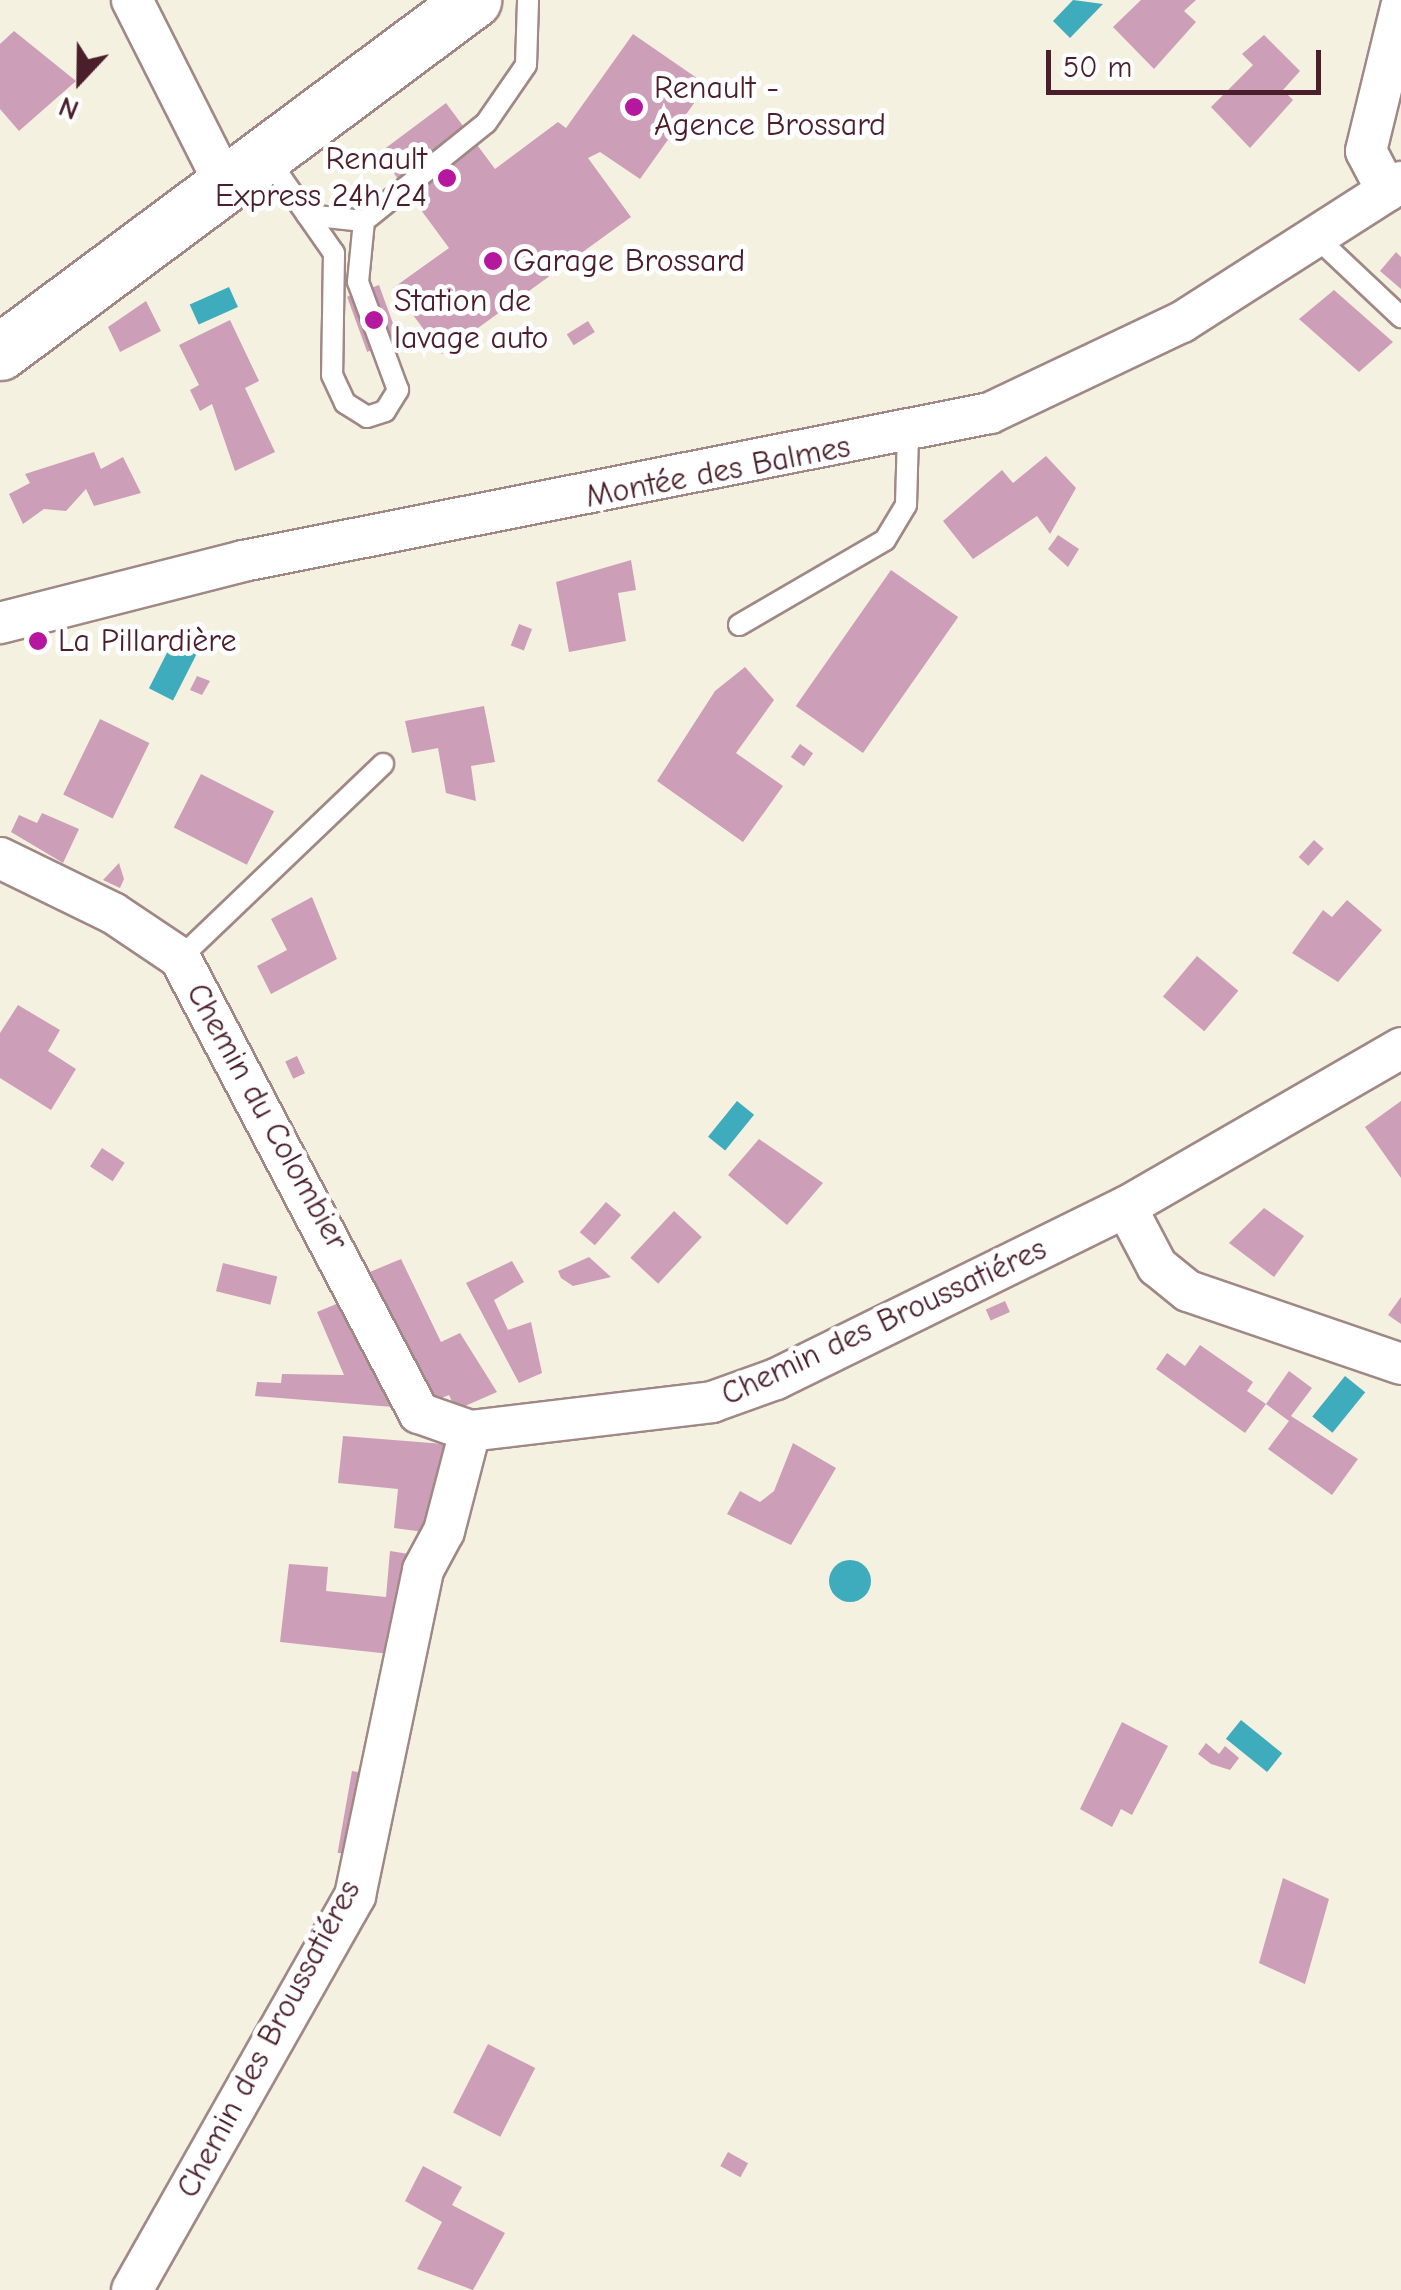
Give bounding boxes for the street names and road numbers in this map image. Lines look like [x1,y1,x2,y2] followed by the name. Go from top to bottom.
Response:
[583,428,853,516] street label: Montée des Balmes
[178,977,356,1257] street label: Chemin du Colombier
[715,1230,1053,1414] street label: Chemin des Broussatiéres
[169,1874,369,2204] street label: Chemin des Broussatiéres

